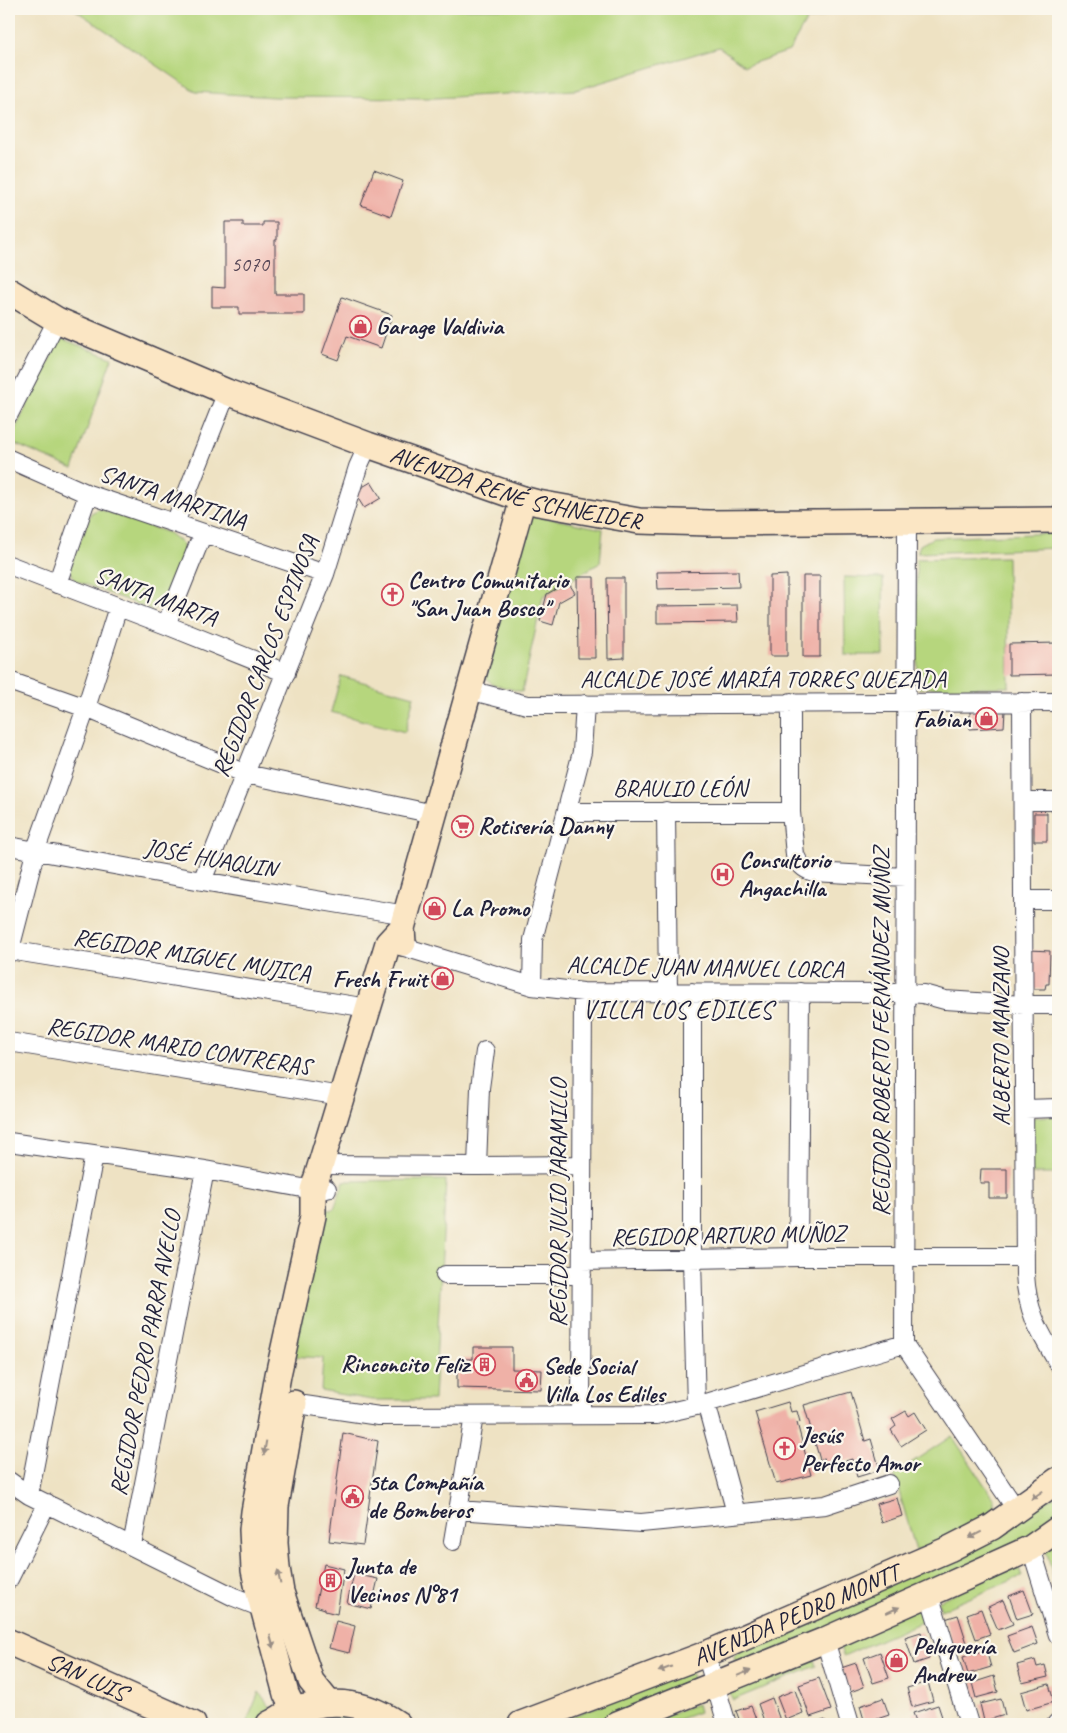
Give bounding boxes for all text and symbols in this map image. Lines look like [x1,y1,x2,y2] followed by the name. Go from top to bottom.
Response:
[231,251,270,277] house number: 5070
[376,311,505,341] place label: Garage Valdivia
[348,314,372,338] shop icon: Garage Valdivia
[386,439,646,537] street label: AVENIDA RENÉ SCHNEIDER
[96,458,251,536] street label: SANTA MARTINA
[205,530,325,781] street label: REGIDOR CARLOS ESPINOSA
[91,559,222,633] street label: SANTA MARTA
[408,565,570,623] place label: Centro Comunitario "San Juan Bosco"
[380,582,404,606] church icon: Centro Comunitario "San Juan Bosco"
[580,664,947,694] street label: ALCALDE JOSÉ MARÍA TORRES QUEZADA
[913,704,972,734] place label: Fabian
[975,707,999,731] shop icon: Fabian
[613,773,751,803] street label: BRAULIO LEÓN
[478,811,615,841] place label: Rotisería Danny
[450,814,474,838] supermarket icon: Rotisería Danny
[142,832,282,885] street label: JOSÉ HUAQUIN
[866,844,896,1216] street label: REGIDOR ROBERTO FERNÁNDEZ MUÑOZ
[739,845,833,903] place label: Consultorio Angachilla
[711,862,735,886] hospital icon: Consultorio Angachilla
[451,893,532,923] place label: La Promo
[423,896,447,920] shop icon: La Promo
[71,921,314,989] street label: REGIDOR MIGUEL MUJICA
[986,945,1016,1126] street label: ALBERTO MANZANO
[566,950,845,984] street label: ALCALDE JUAN MANUEL LORCA
[333,964,430,994] place label: Fresh Fruit
[431,967,455,991] shop icon: Fresh Fruit
[583,994,777,1026] district label: VILLA LOS EDILES
[45,1010,316,1082] street label: REGIDOR MARIO CONTRERAS
[543,1076,573,1327] street label: REGIDOR JULIO JARAMILLO
[103,1205,188,1498] street label: REGIDOR PEDRO PARRA AVELLO
[611,1218,849,1252] street label: REGIDOR ARTURO MUÑOZ
[341,1349,471,1379] place label: Rinconcito Feliz
[543,1351,667,1409] place label: Sede Social Villa Los Ediles
[473,1352,497,1376] building icon: Rinconcito Feliz
[515,1368,539,1392] public building icon: Sede Social Villa Los Ediles
[799,1420,922,1478] place label: Jesús Perfecto Amor
[773,1437,797,1461] church icon: Jesús Perfecto Amor
[261,1440,269,1456] one-way arrow
[368,1467,485,1525] place label: 5ta Compañía de Bomberos
[340,1484,364,1508] public building icon: 5ta Compañía de Bomberos
[1030,1490,1044,1500] one-way arrow
[968,1531,982,1539] one-way arrow
[345,1551,460,1609] place label: Junta de Vecinos N°81
[689,1555,908,1673] street label: AVENIDA PEDRO MONTT
[274,1568,282,1584] one-way arrow
[319,1568,343,1592] building icon: Junta de Vecinos N°81
[886,1605,900,1613] one-way arrow
[913,1631,997,1689] place label: Peluquería Andrew
[269,1635,277,1650] one-way arrow
[42,1646,135,1709] street label: SAN LUIS
[885,1648,909,1672] shop icon: Peluquería Andrew
[658,1666,673,1673] one-way arrow
[737,1669,752,1677] one-way arrow

